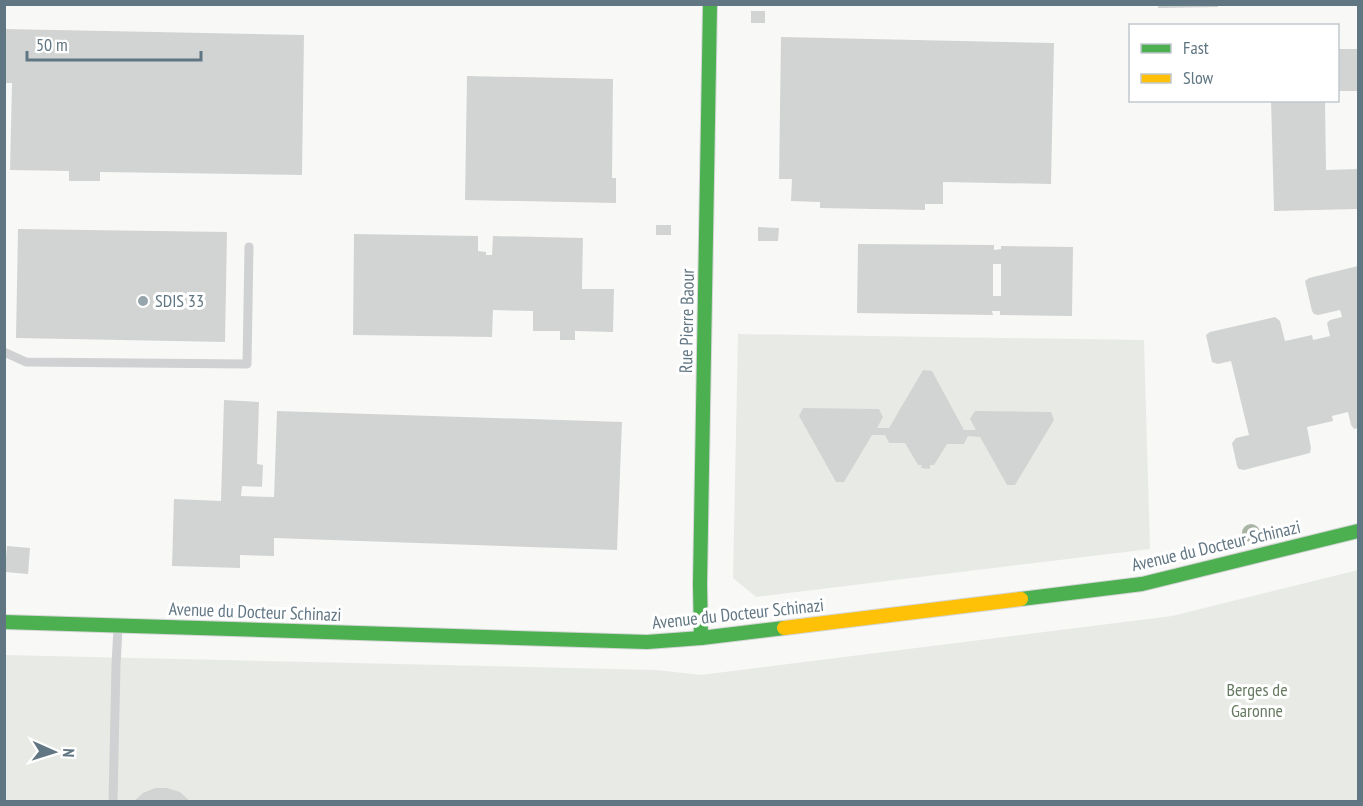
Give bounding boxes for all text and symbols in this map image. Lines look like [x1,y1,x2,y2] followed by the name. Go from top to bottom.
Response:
[27,24,201,62] scale bar
[1129,24,1339,102] legend
[36,33,68,56] text: 50 m
[1183,36,1209,59] text: Fast
[1183,66,1214,89] text: Slow
[674,269,699,373] street label: Rue Pierre Baour
[155,289,204,312] place label: SDIS 33
[136,294,150,308] marker: SDIS 33
[1129,515,1303,576] street label: Avenue du Docteur Schinazi
[651,593,825,634] street label: Avenue du Docteur Schinazi
[168,597,342,626] street label: Avenue du Docteur Schinazi
[1226,678,1288,722] park label: Berges de Garonne
[24,722,84,782] north arrow
[59,748,79,758] text: N

